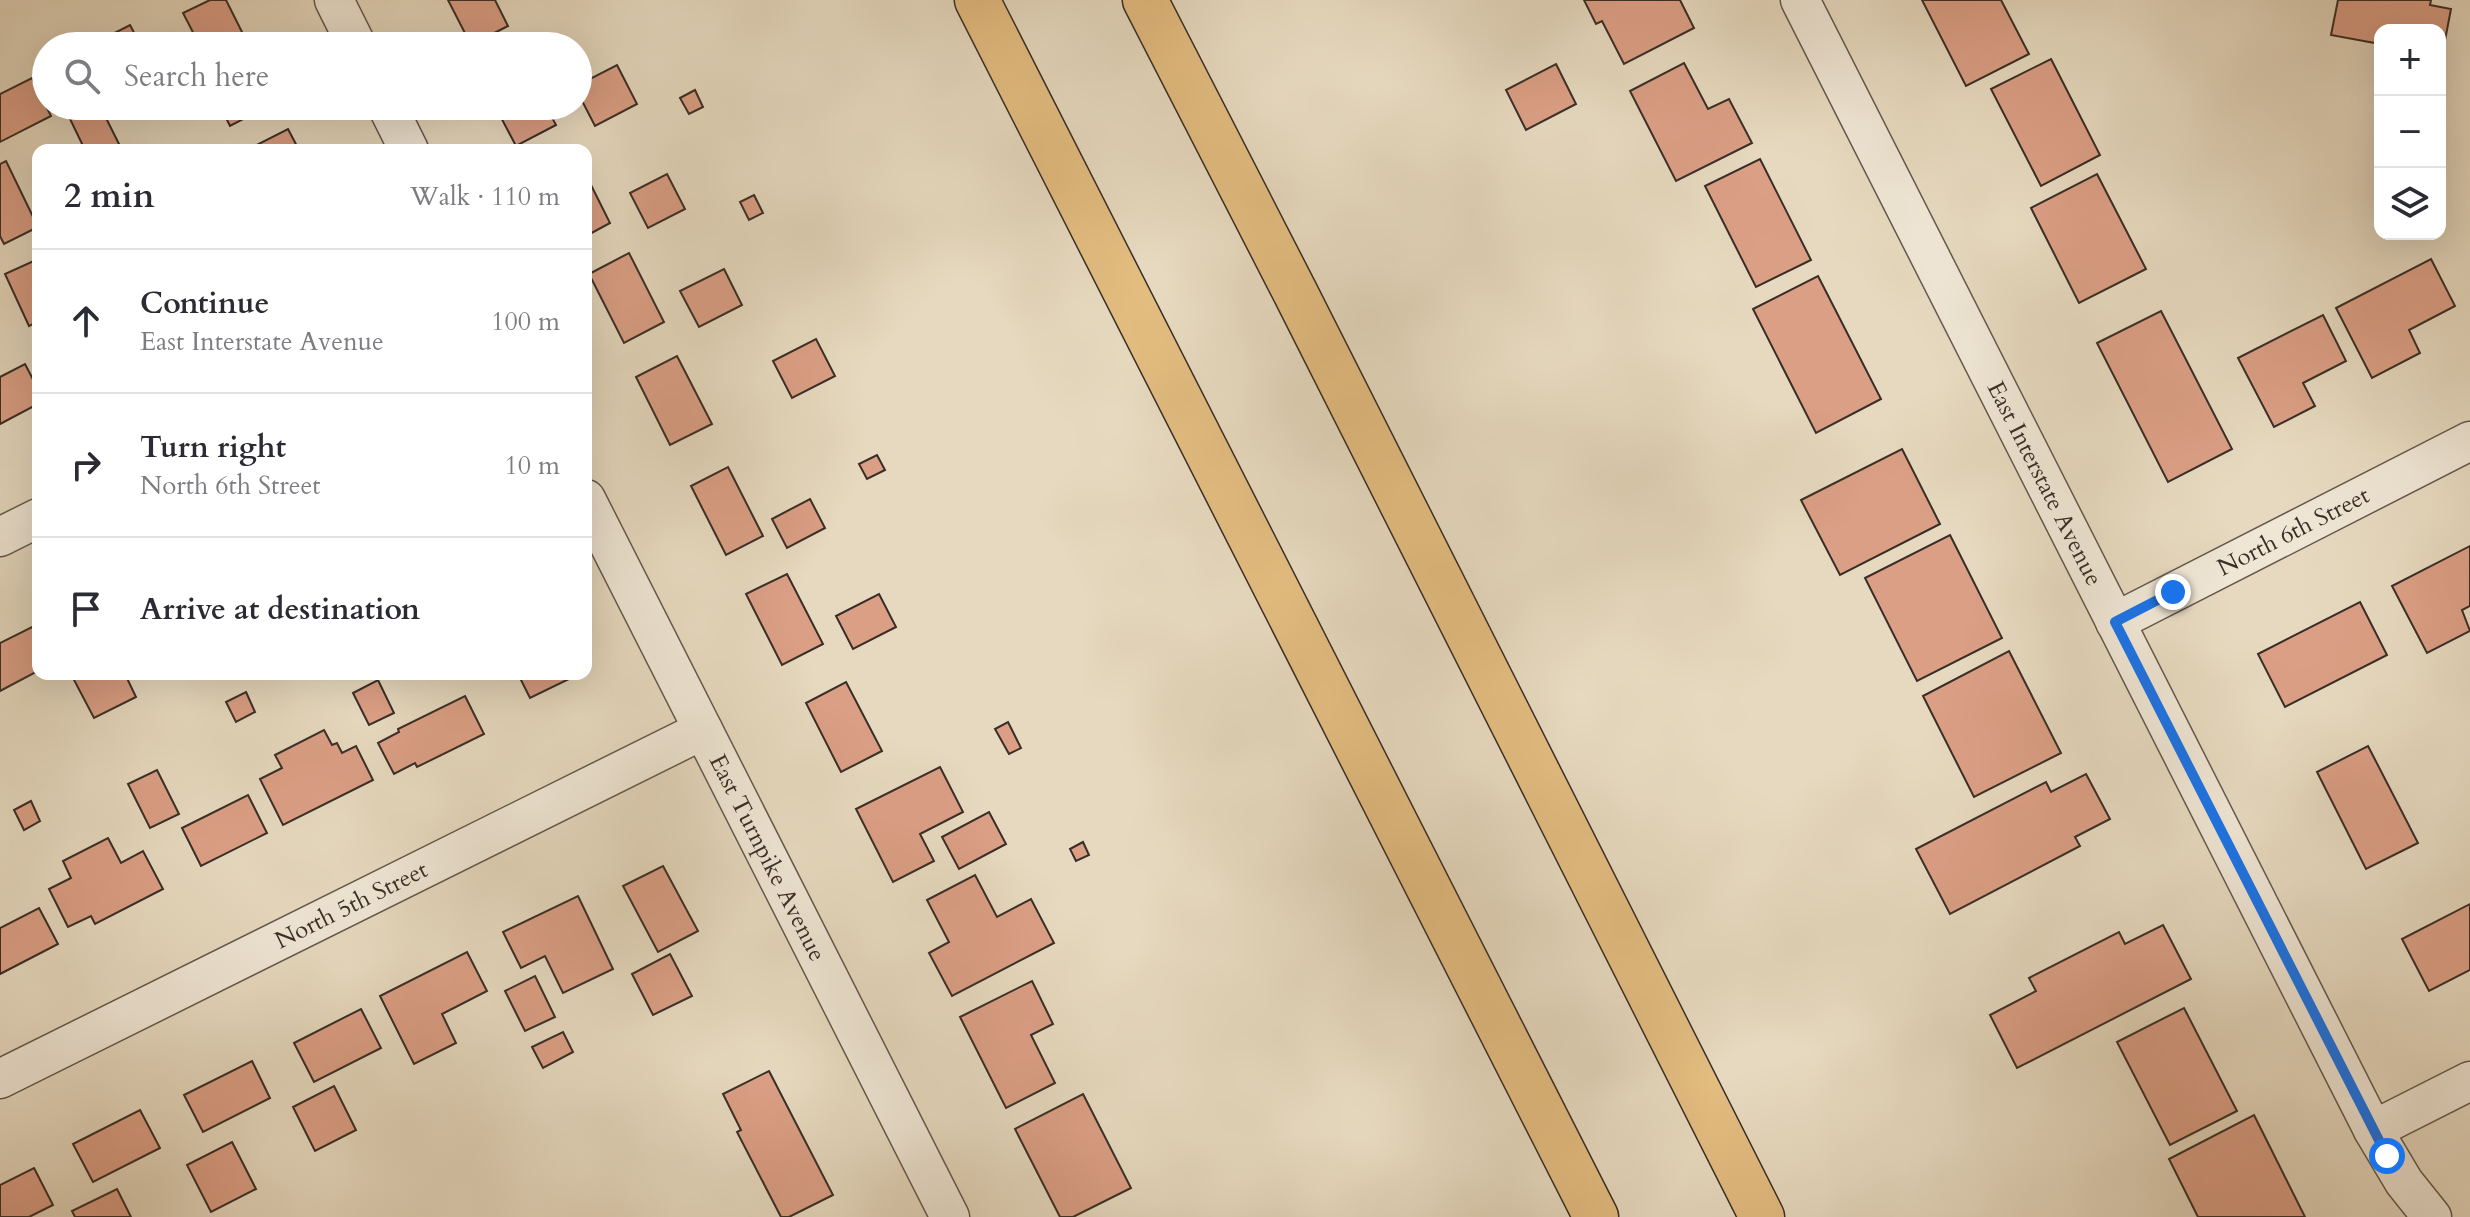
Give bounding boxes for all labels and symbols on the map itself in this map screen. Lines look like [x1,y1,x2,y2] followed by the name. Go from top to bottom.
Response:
[1979,376,2110,592] street label: East Interstate Avenue
[2212,479,2376,584] street label: North 6th Street
[2155,574,2191,610] route end
[701,749,834,967] street label: East Turnpike Avenue
[269,853,434,957] street label: North 5th Street
[2369,1138,2405,1174] route start

